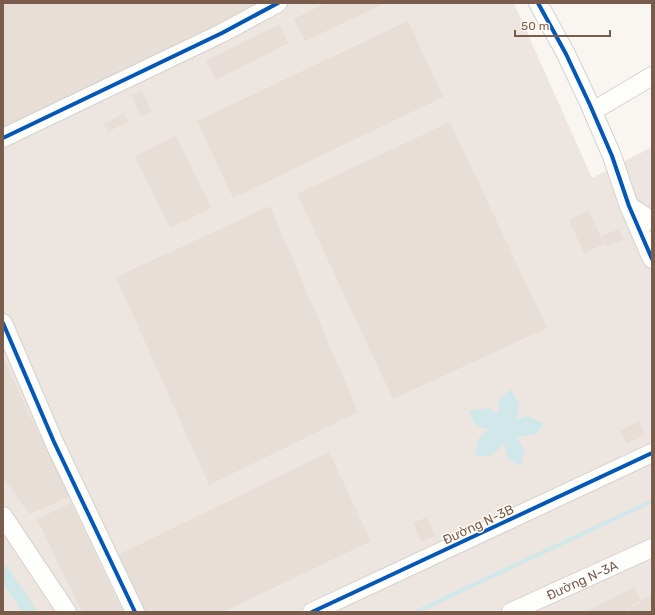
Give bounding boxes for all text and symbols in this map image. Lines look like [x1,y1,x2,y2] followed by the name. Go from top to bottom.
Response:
[515,12,610,38] scale bar
[521,19,549,33] text: 50 m
[440,501,517,548] street label: Đường N-3B
[544,557,621,603] street label: Đường N-3A

